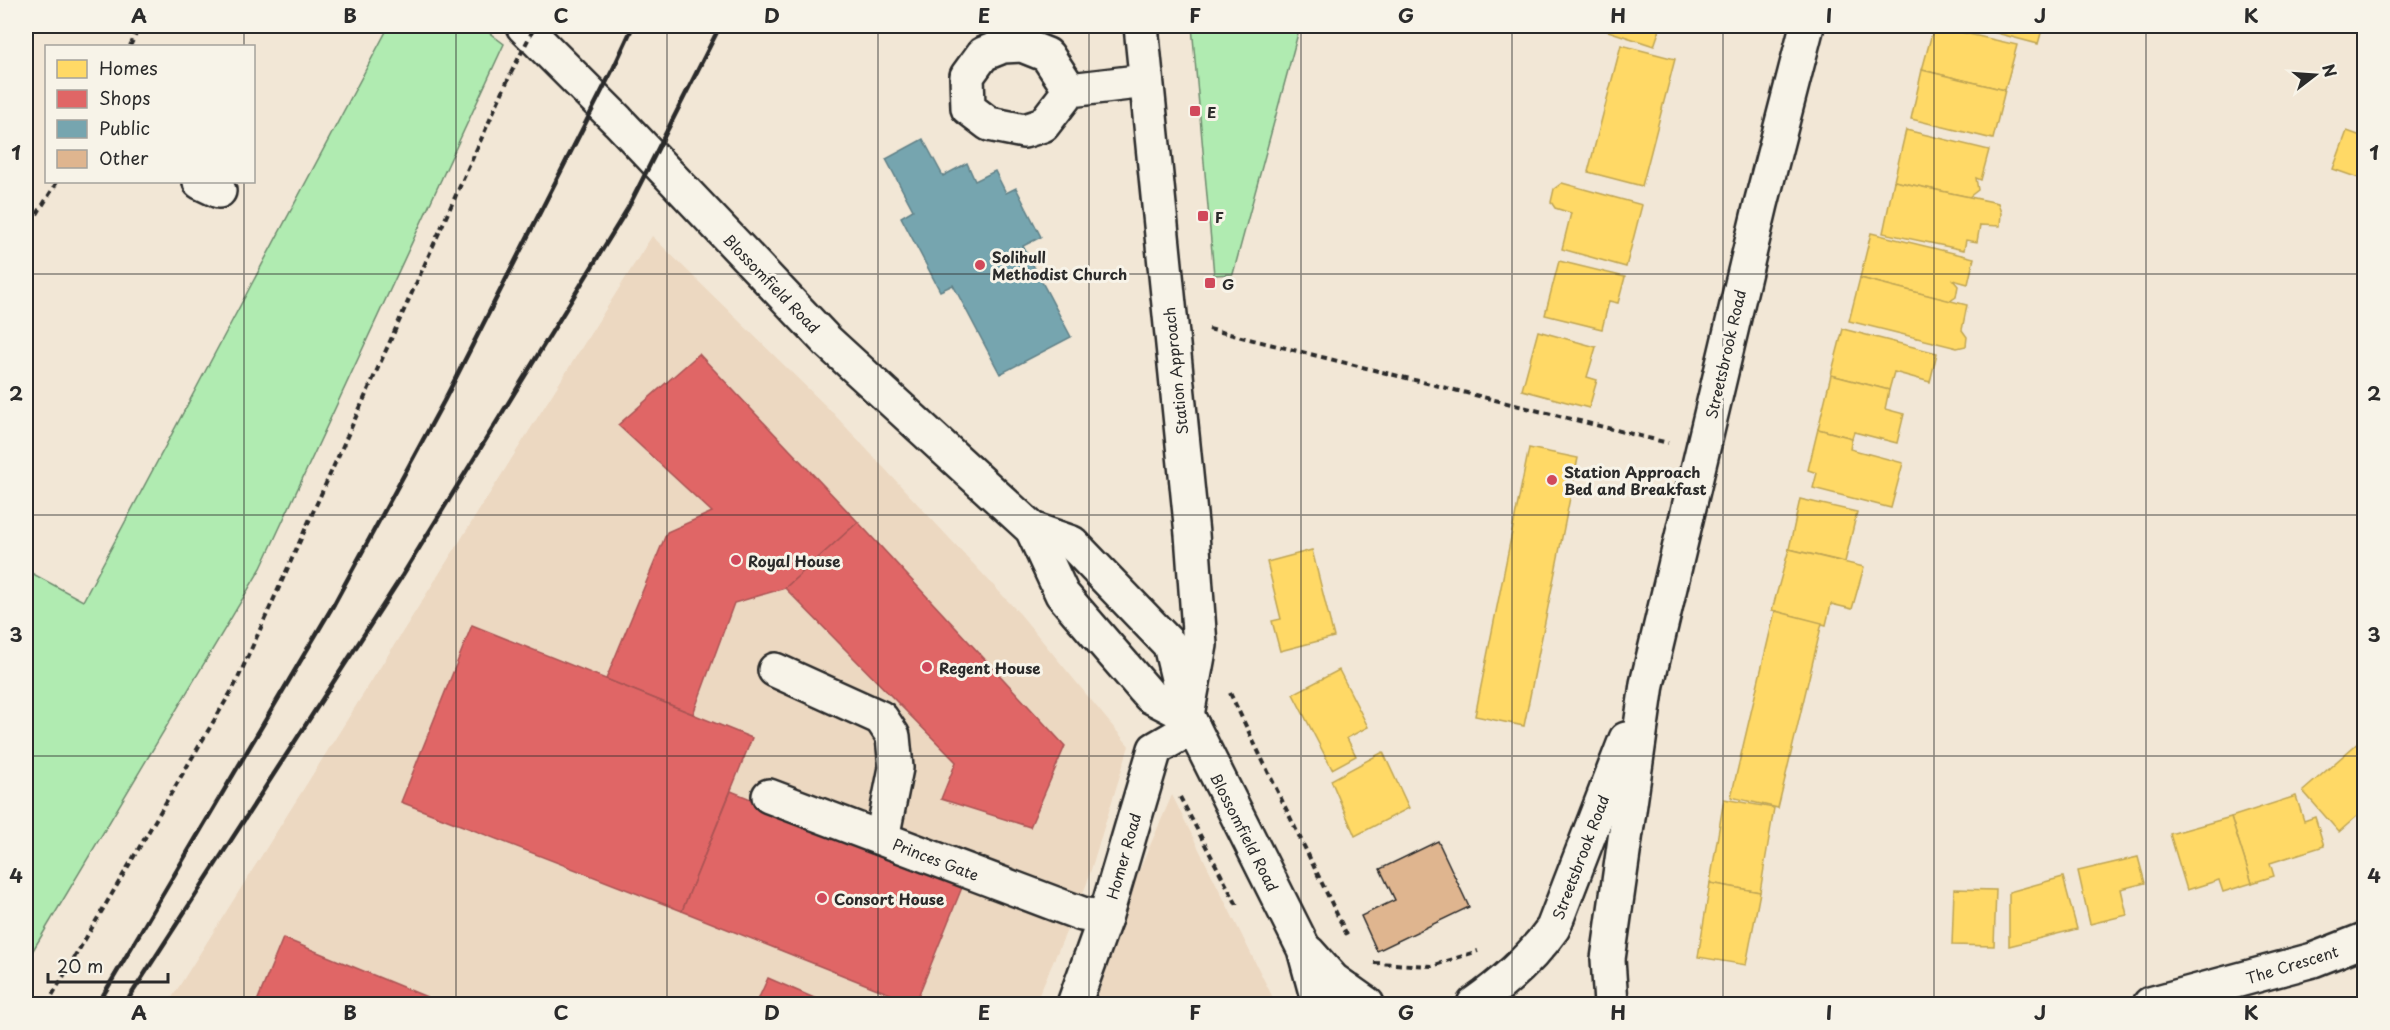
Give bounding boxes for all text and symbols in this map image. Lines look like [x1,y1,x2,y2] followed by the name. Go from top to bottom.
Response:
[131,0,147,30] text: A
[343,0,357,30] text: B
[553,0,569,30] text: C
[764,0,780,30] text: D
[978,0,990,30] text: E
[1189,0,1201,30] text: F
[1398,0,1414,30] text: G
[1610,0,1626,30] text: H
[1826,0,1832,30] text: I
[2034,0,2046,30] text: J
[2244,0,2259,30] text: K
[45,45,255,183] legend
[2285,45,2345,105] north arrow
[99,54,157,81] text: Homes
[2317,61,2344,80] text: N
[99,84,150,111] text: Shops
[1207,100,1216,123] place label: E
[1188,104,1202,118] marker: E
[99,114,150,141] text: Public
[11,137,21,167] text: 1
[2369,137,2379,167] text: 1
[99,144,149,171] text: Other
[1215,205,1224,228] place label: F
[1196,209,1210,223] marker: F
[718,228,826,338] street label: Blossomfield Road
[992,245,1127,285] place label: Solihull Methodist Church
[973,258,987,272] marker: Solihull Methodist Church
[1222,272,1234,295] place label: G
[1203,276,1217,290] marker: G
[1699,287,1751,421] street label: Streetsbrook Road
[1157,306,1193,436] street label: Station Approach
[9,378,23,408] text: 2
[2367,378,2381,408] text: 2
[1564,460,1707,500] place label: Station Approach Bed and Breakfast
[1545,473,1559,487] marker: Station Approach Bed and Breakfast
[748,549,840,572] place label: Royal House
[729,553,743,567] marker: Royal House
[9,619,23,649] text: 3
[2367,619,2381,649] text: 3
[939,656,1041,679] place label: Regent House
[920,660,934,674] marker: Regent House
[1205,769,1285,895] street label: Blossomfield Road
[1546,791,1614,923] street label: Streetsbrook Road
[1100,810,1146,902] street label: Homer Road
[890,832,982,886] street label: Princes Gate
[9,860,23,890] text: 4
[2367,860,2381,890] text: 4
[834,887,944,910] place label: Consort House
[815,891,829,905] marker: Consort House
[2243,939,2341,989] street label: The Crescent
[48,946,168,984] scale bar
[57,952,103,979] text: 20 m
[131,997,147,1027] text: A
[343,997,357,1027] text: B
[553,997,569,1027] text: C
[764,997,780,1027] text: D
[978,997,990,1027] text: E
[1189,997,1201,1027] text: F
[1398,997,1414,1027] text: G
[1610,997,1626,1027] text: H
[1826,997,1832,1027] text: I
[2034,997,2046,1027] text: J
[2244,997,2259,1027] text: K

